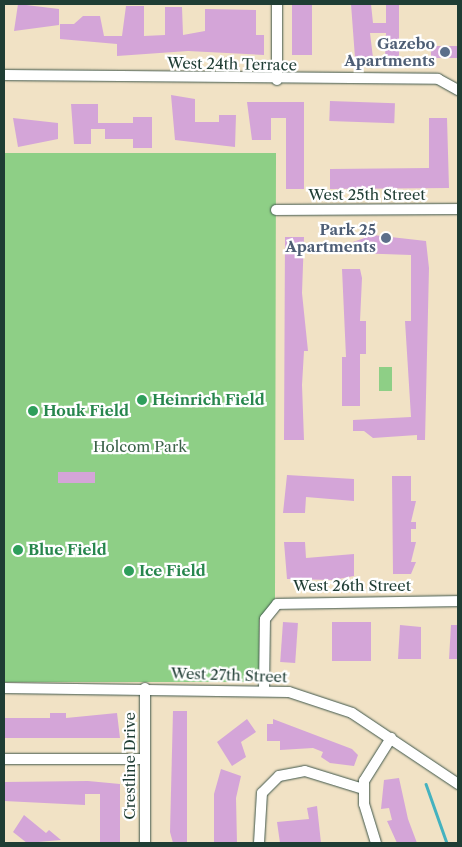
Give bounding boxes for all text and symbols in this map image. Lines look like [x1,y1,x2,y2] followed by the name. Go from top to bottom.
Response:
[344,34,435,69] place label: Gazebo Apartments
[439,46,451,58] marker: Gazebo Apartments
[167,54,297,74] street label: West 24th Terrace
[308,186,426,204] street label: West 25th Street
[285,220,376,255] place label: Park 25 Apartments
[380,232,392,244] marker: Park 25 Apartments
[152,391,265,409] place label: Heinrich Field
[136,394,148,406] marker: Heinrich Field
[43,402,129,420] place label: Houk Field
[27,405,39,417] marker: Houk Field
[93,438,187,456] park label: Holcom Park
[28,541,107,559] place label: Blue Field
[12,544,24,556] marker: Blue Field
[139,562,206,580] place label: Ice Field
[123,565,135,577] marker: Ice Field
[293,577,411,595] street label: West 26th Street
[170,664,288,686] street label: West 27th Street
[121,712,139,820] street label: Crestline Drive

